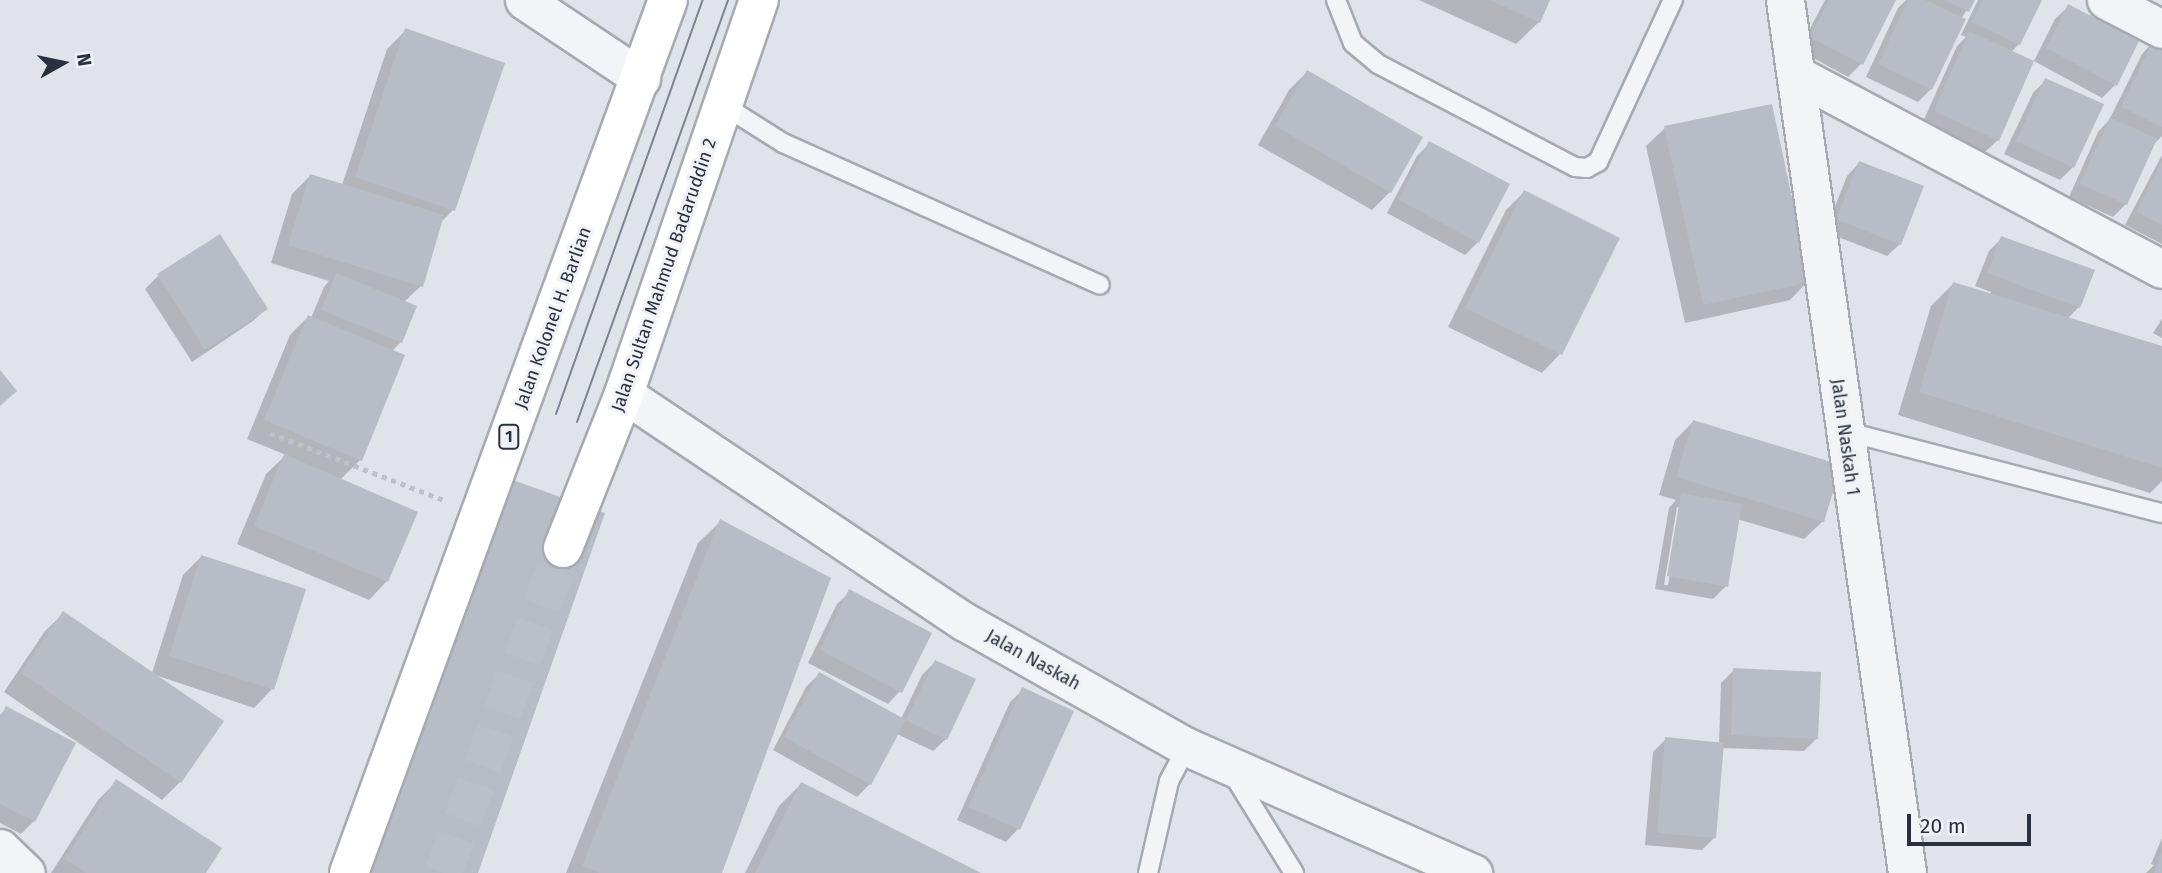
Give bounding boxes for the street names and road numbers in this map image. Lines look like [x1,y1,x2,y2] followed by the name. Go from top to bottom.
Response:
[607,135,721,415] street label: Jalan Sultan Mahmud Badaruddin 2
[510,224,596,412] street label: Jalan Kolonel H. Barlian
[1826,377,1864,497] street label: Jalan Naskah 1
[497,424,521,450] road number: 1
[982,625,1084,695] street label: Jalan Naskah

